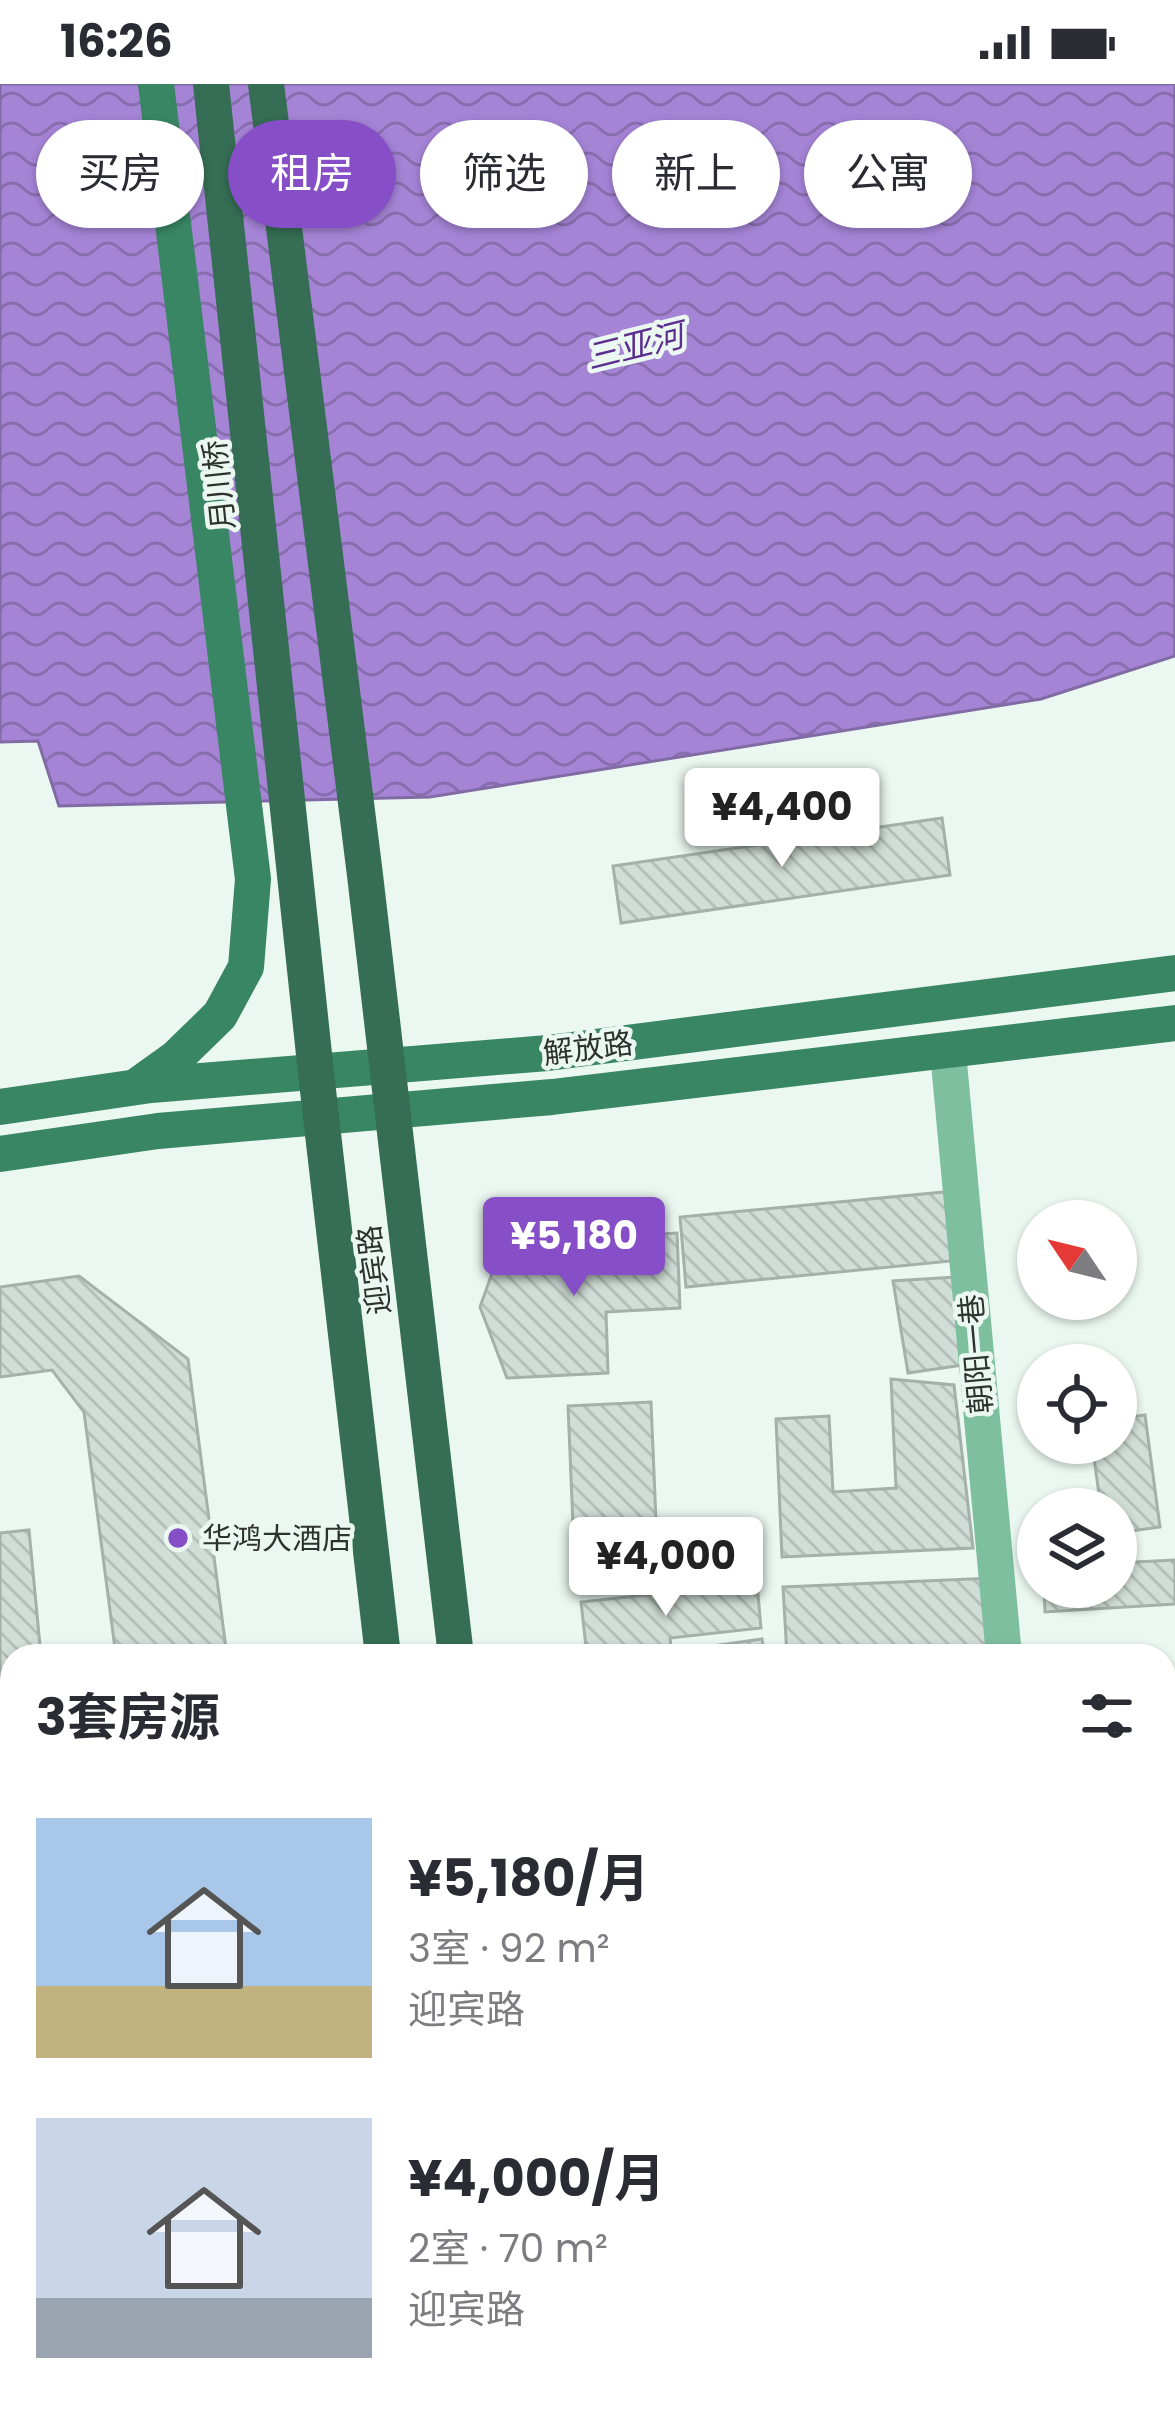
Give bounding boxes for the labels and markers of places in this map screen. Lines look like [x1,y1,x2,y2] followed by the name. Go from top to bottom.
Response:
[684,768,880,870] pin: ¥4,400
[476,1197,672,1299] pin: ¥5,180
[202,1517,352,1560] place label: 华鸿大酒店
[568,1517,764,1619] pin: ¥4,000
[165,1525,191,1551] marker: 华鸿大酒店

